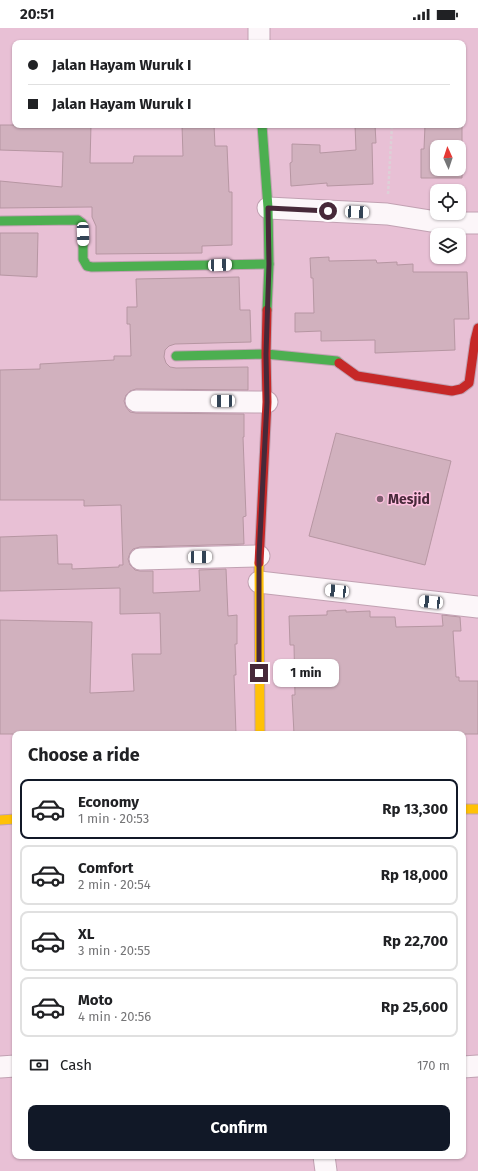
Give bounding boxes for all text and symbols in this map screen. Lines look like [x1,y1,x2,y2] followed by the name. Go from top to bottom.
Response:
[20,5,54,23] text: 20:51
[52,56,191,74] text: Jalan Hayam Wuruk I
[52,95,191,113] text: Jalan Hayam Wuruk I
[430,140,466,176] north arrow
[430,140,466,264] map controls
[430,184,466,220] button: locate
[319,202,337,220] route start
[345,205,369,219] car
[77,222,89,246] car
[430,228,466,264] button: layers
[208,259,232,271] car
[211,395,235,407] car
[388,491,430,508] place label: Mesjid
[375,494,385,504] marker: Mesjid
[188,551,212,563] car
[324,584,350,598] car
[418,595,444,609] car
[273,659,339,687] callout: 1 min
[250,664,268,682] route end
[290,665,322,680] text: 1 min
[28,744,140,766] text: Choose a ride
[30,791,66,827] icon: car
[78,793,139,811] text: Economy
[382,800,448,818] text: Rp 13,300
[78,811,149,826] text: 1 min · 20:53
[30,857,66,893] icon: car
[78,859,134,877] text: Comfort
[381,866,448,884] text: Rp 18,000
[78,877,151,892] text: 2 min · 20:54
[30,923,66,959] icon: car
[78,925,94,943] text: XL
[383,932,448,950] text: Rp 22,700
[78,943,150,958] text: 3 min · 20:55
[30,989,66,1025] icon: car
[78,991,113,1009] text: Moto
[381,998,448,1016] text: Rp 25,600
[78,1009,151,1024] text: 4 min · 20:56
[28,1054,50,1076] icon: cash
[60,1056,92,1074] text: Cash
[417,1058,450,1073] text: 170 m
[28,1105,450,1151] button: Confirm

